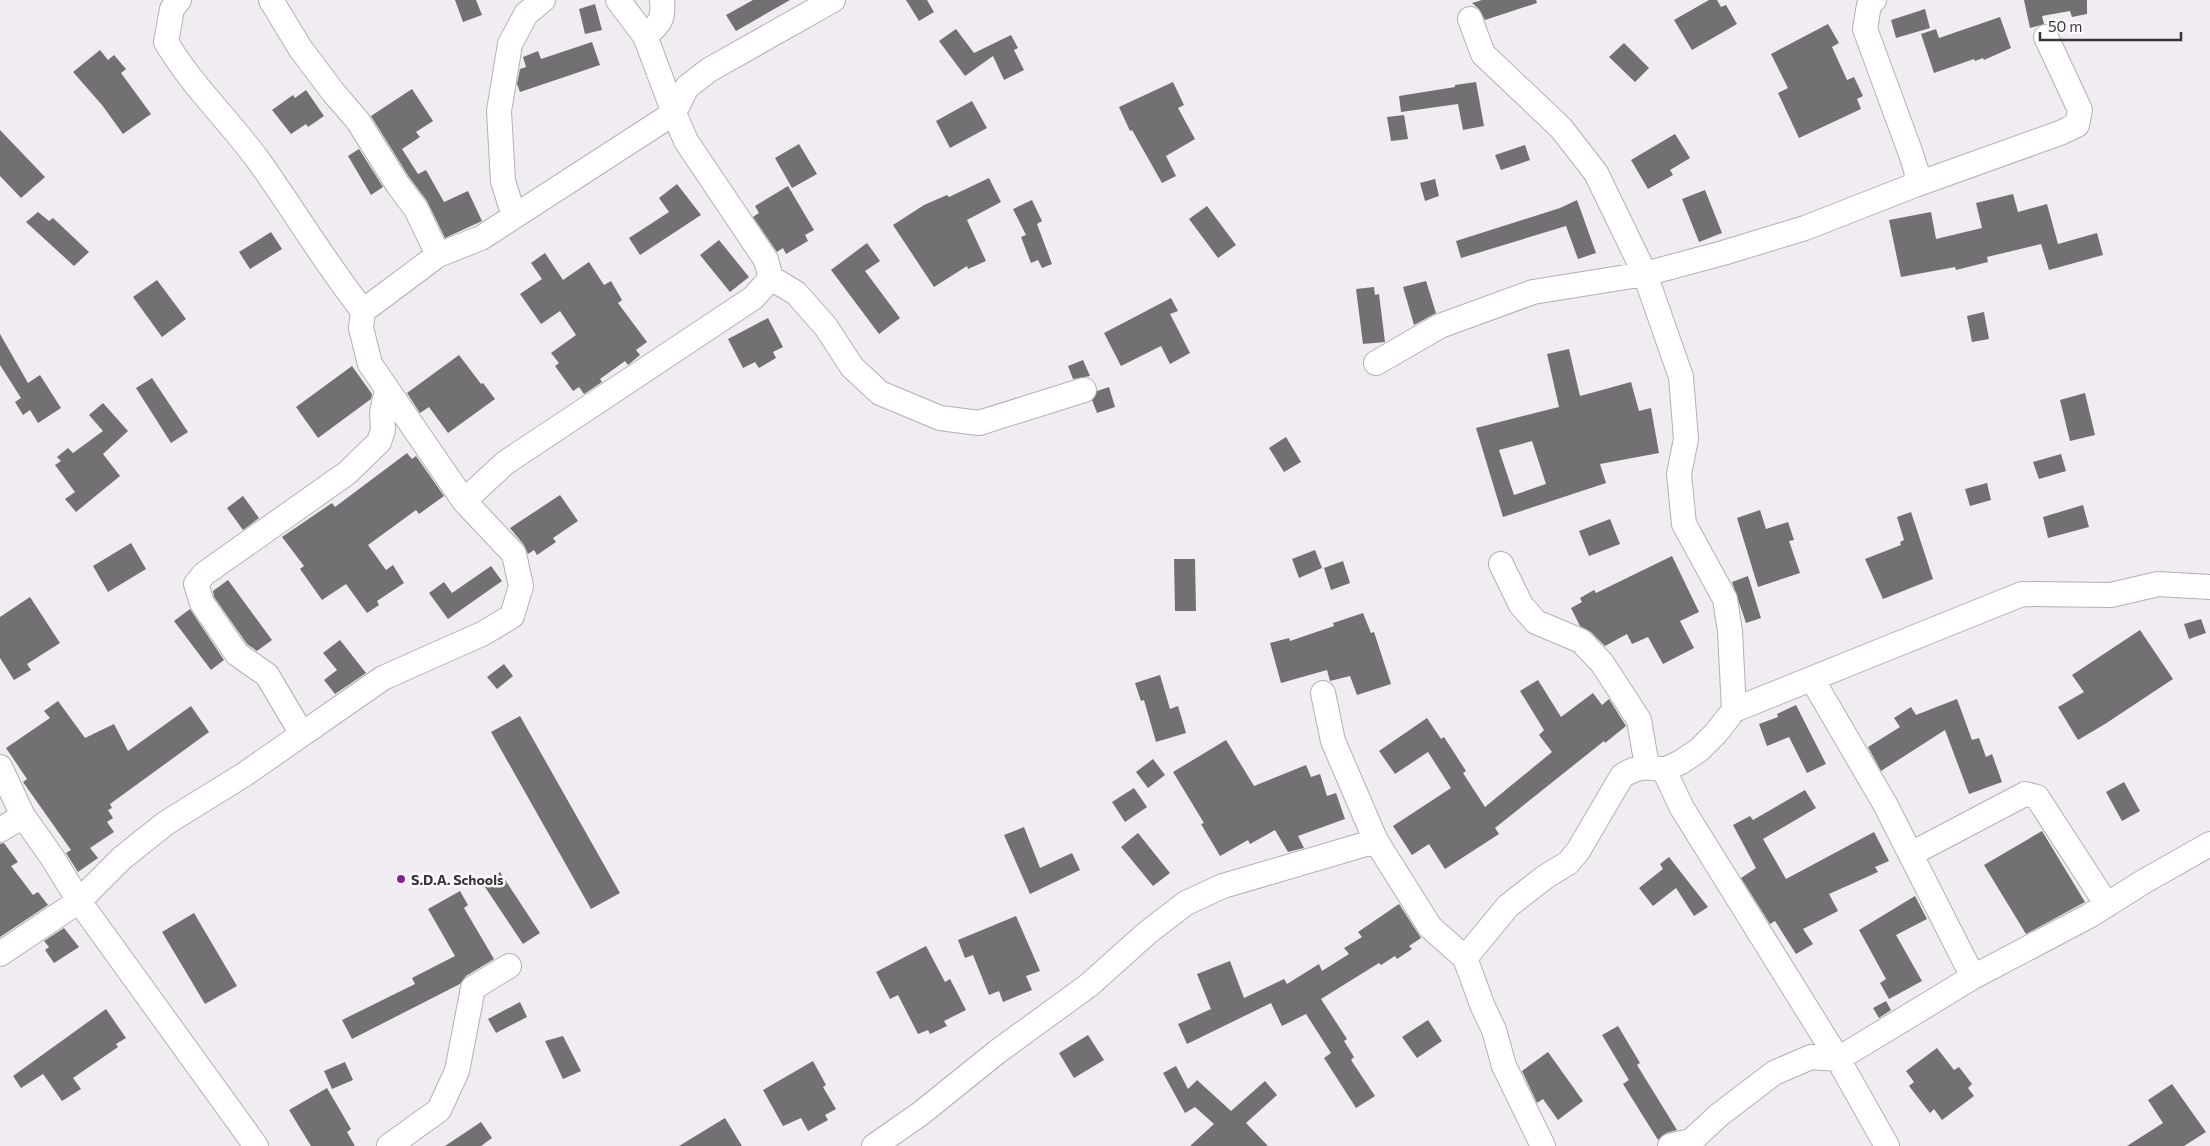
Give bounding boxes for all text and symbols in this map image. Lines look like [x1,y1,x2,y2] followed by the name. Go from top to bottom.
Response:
[2040,10,2181,42] scale bar
[2048,17,2082,35] text: 50 m
[411,871,504,888] place label: S.D.A. Schools
[395,873,407,885] marker: S.D.A. Schools

